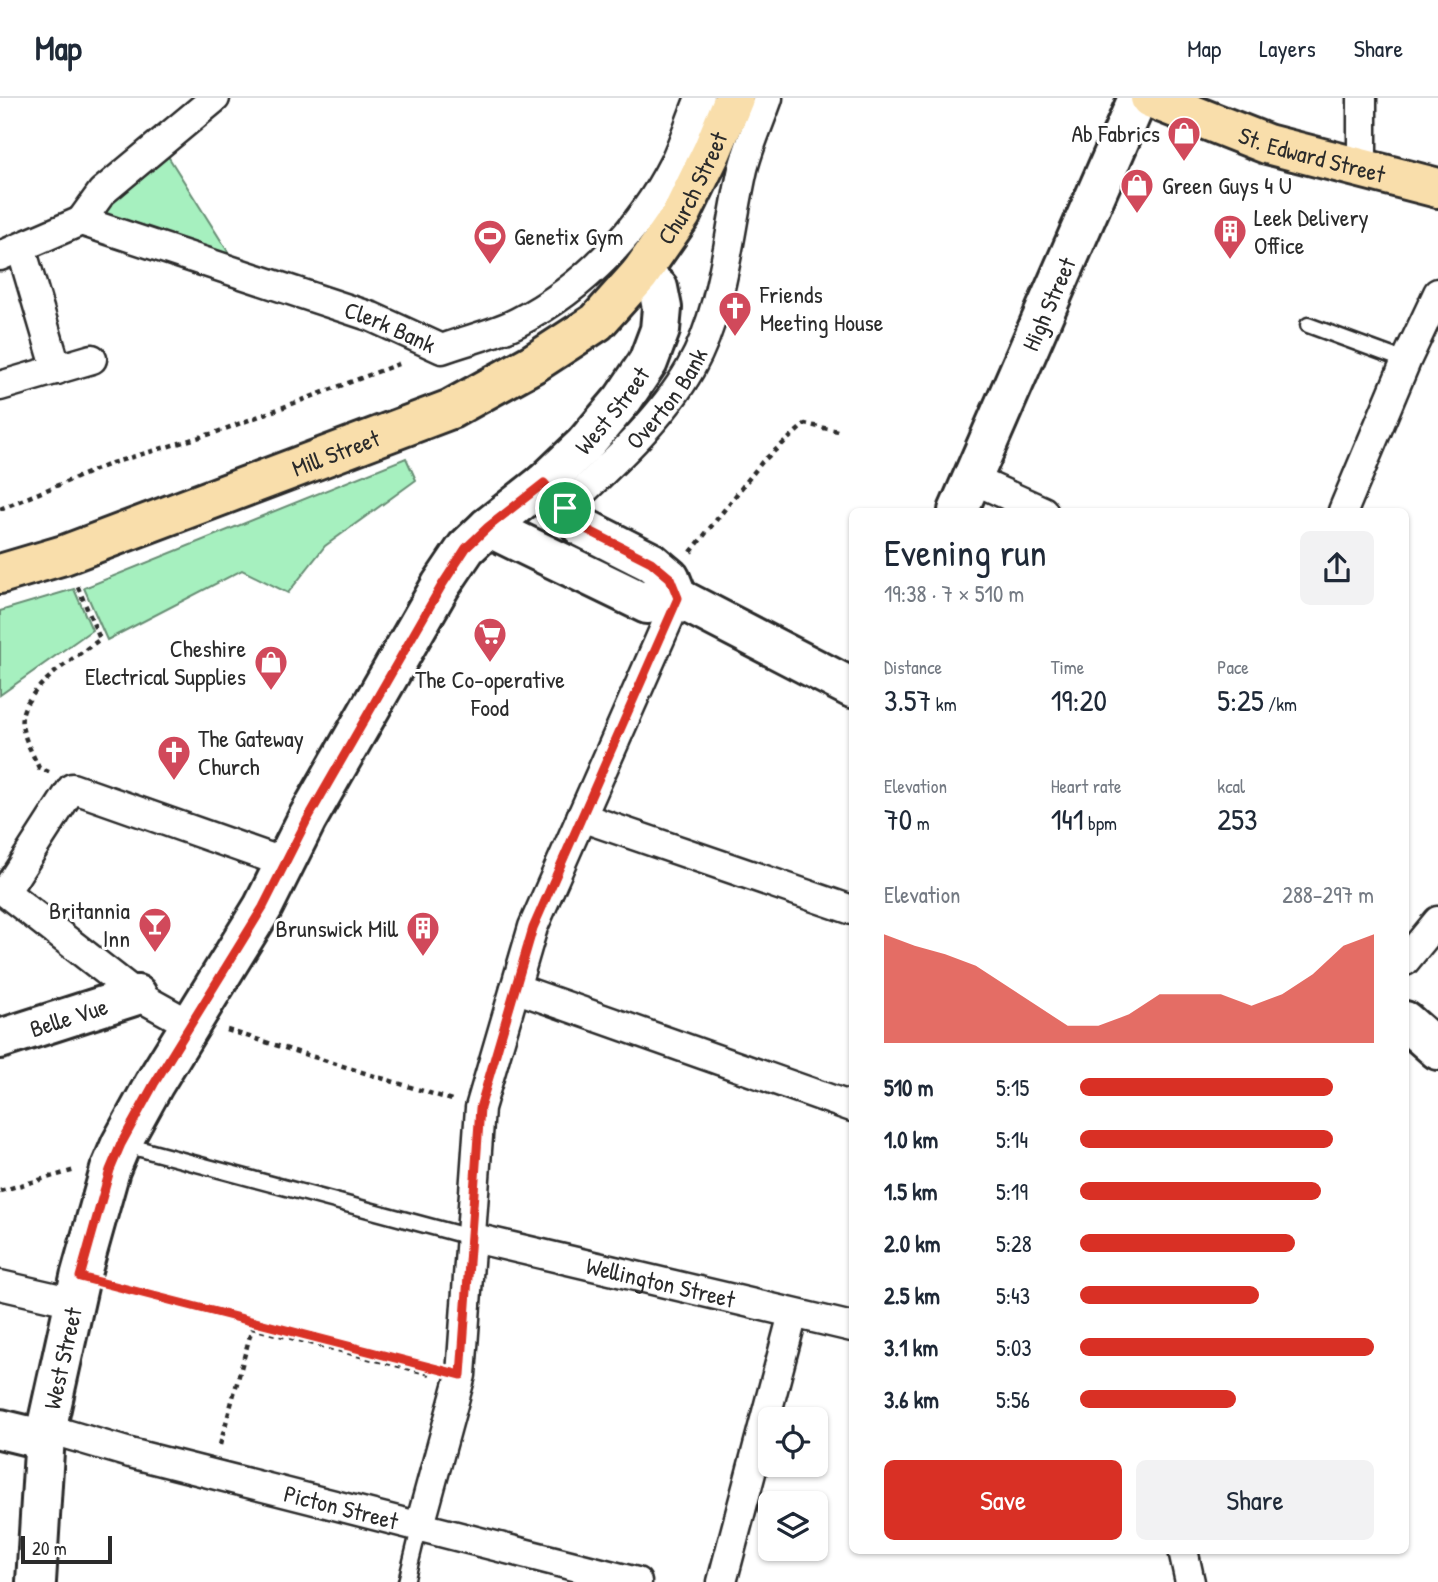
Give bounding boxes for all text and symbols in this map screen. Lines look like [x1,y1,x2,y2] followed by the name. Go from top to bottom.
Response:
[35,26,82,70] text: Map
[1187,32,1221,64] text: Map
[1259,32,1316,64] text: Layers
[1354,32,1403,64] text: Share
[1165,114,1203,163] shop icon: Ab Fabrics
[1071,117,1160,149] place label: Ab Fabrics
[1234,118,1389,190] street label: St. Edward Street
[649,126,735,251] street label: Church Street
[1118,166,1156,215] shop icon: Green Guys 4 U
[1162,169,1292,201] place label: Green Guys 4 U
[1254,201,1369,261] place label: Leek Delivery Office
[1211,212,1249,261] building icon: Leek Delivery Office
[471,217,509,266] sports icon: Genetix Gym
[514,220,623,252] place label: Genetix Gym
[1014,251,1083,356] street label: High Street
[759,278,884,338] place label: Friends Meeting House
[716,289,754,338] church icon: Friends Meeting House
[341,293,441,360] street label: Clerk Bank
[619,343,714,456] street label: Overton Bank
[567,360,657,461] street label: West Street
[287,421,385,484] street label: Mill Street
[535,478,595,538] pin
[546,489,584,527] icon: arrive
[884,526,1047,578] text: Evening run
[1300,531,1374,605] button: share
[884,578,1024,609] text: 19:38 · 7 × 510 m
[471,615,509,664] supermarket icon: The Co-operative Food
[85,632,246,692] place label: Cheshire Electrical Supplies
[252,643,290,692] shop icon: Cheshire Electrical Supplies
[884,654,942,680] text: Distance
[1051,654,1084,680] text: Time
[1217,654,1249,680] text: Pace
[415,663,565,723] place label: The Co-operative Food
[884,680,931,720] text: 3.57
[1051,680,1107,720] text: 19:20
[1217,680,1264,720] text: 5:25
[931,691,957,717] text: km
[1264,691,1297,717] text: /km
[198,722,304,782] place label: The Gateway Church
[155,733,193,782] church icon: The Gateway Church
[884,773,947,799] text: Elevation
[1051,773,1122,799] text: Heart rate
[1217,773,1245,799] text: kcal
[884,799,912,839] text: 70
[1051,799,1084,839] text: 141
[1217,799,1258,839] text: 253
[912,810,930,836] text: m
[1084,810,1117,836] text: bpm
[884,879,960,910] text: Elevation
[1282,879,1374,910] text: 288–297 m
[49,894,130,954] place label: Britannia Inn
[136,905,174,954] bar icon: Britannia Inn
[404,909,442,958] building icon: Brunswick Mill
[276,912,399,944] place label: Brunswick Mill
[26,989,112,1044] street label: Belle Vue
[884,1072,933,1103] text: 510 m
[996,1072,1029,1103] text: 5:15
[884,1124,938,1155] text: 1.0 km
[996,1124,1028,1155] text: 5:14
[884,1176,937,1207] text: 1.5 km
[996,1176,1028,1207] text: 5:19
[884,1228,940,1259] text: 2.0 km
[996,1228,1032,1259] text: 5:28
[583,1249,739,1315] street label: Wellington Street
[884,1280,940,1311] text: 2.5 km
[996,1280,1030,1311] text: 5:43
[35,1304,89,1412] street label: West Street
[884,1332,938,1363] text: 3.1 km
[996,1332,1032,1363] text: 5:03
[884,1384,939,1415] text: 3.6 km
[996,1384,1030,1415] text: 5:56
[758,1407,828,1561] map controls
[758,1407,828,1477] button: locate
[884,1460,1122,1540] button: Save
[1136,1460,1374,1540] button: Share
[281,1477,402,1537] street label: Picton Street
[758,1491,828,1561] button: layers
[21,1533,112,1565] scale bar
[32,1535,67,1561] text: 20 m

